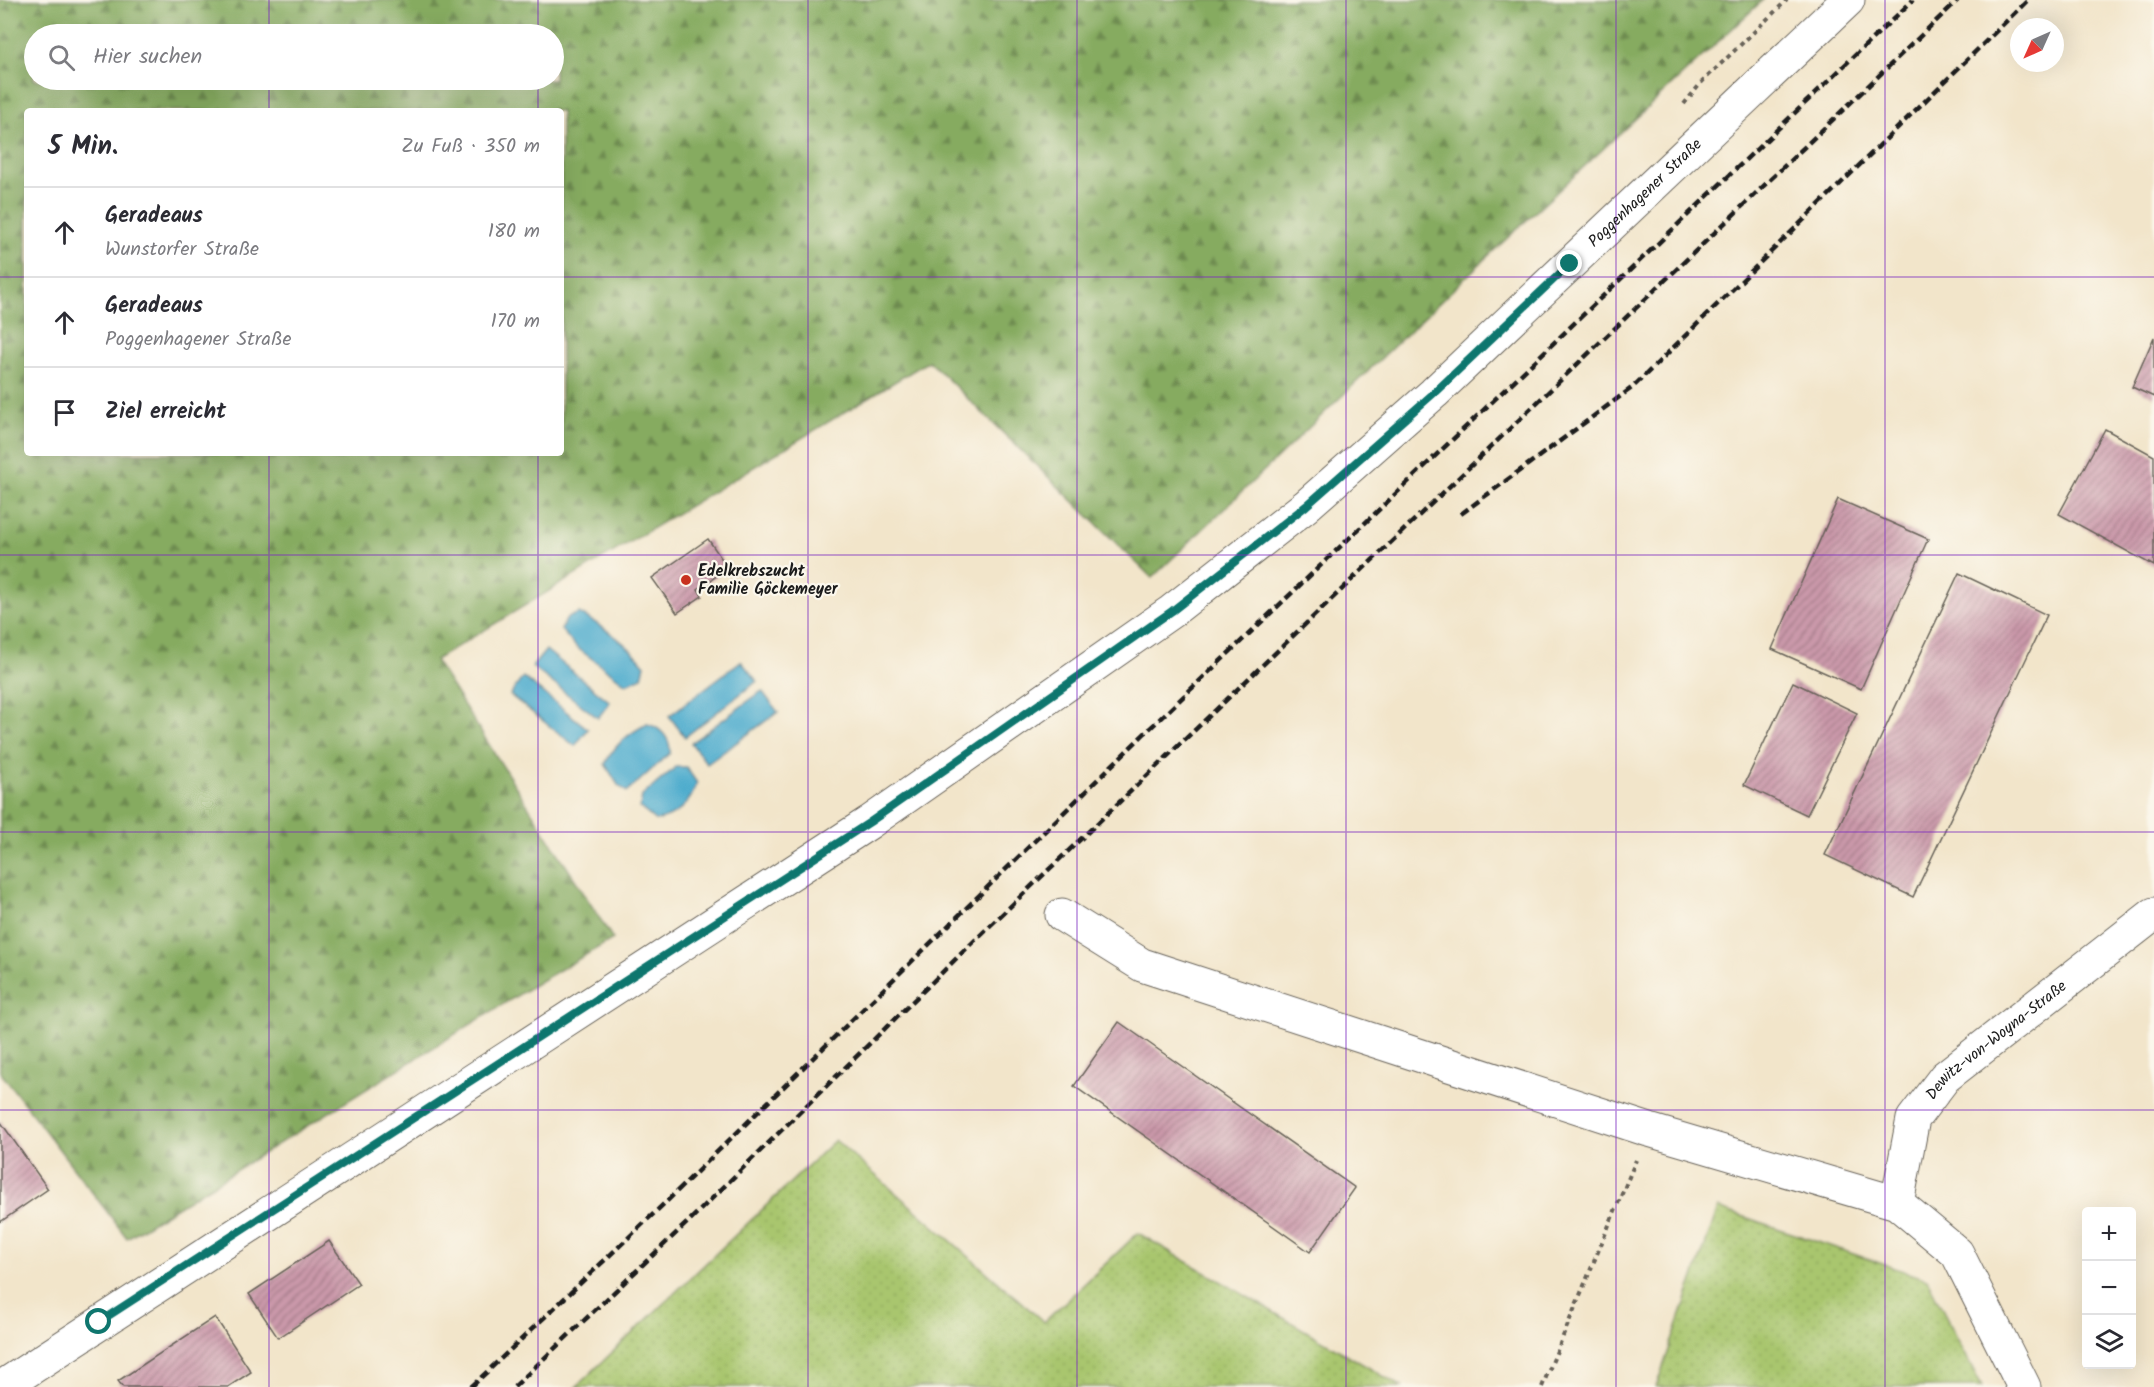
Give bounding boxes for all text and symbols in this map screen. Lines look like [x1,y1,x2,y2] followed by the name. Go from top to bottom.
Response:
[2010,18,2064,72] north arrow
[24,24,564,90] search box
[93,40,202,75] text: Hier suchen
[45,41,78,74] icon: search
[48,126,118,168] text: 5 Min.
[401,131,540,163] text: Zu Fuß · 350 m
[1582,132,1708,253] street label: Poggenhagener Straße
[105,199,203,234] text: Geradeaus
[48,216,81,249] icon: ahead
[488,216,540,248] text: 180 m
[105,234,259,266] text: Wunstorfer Straße
[1556,250,1582,276] route end
[105,289,203,324] text: Geradeaus
[48,306,81,339] icon: ahead
[491,306,540,338] text: 170 m
[105,324,292,356] text: Poggenhagener Straße
[105,395,226,430] text: Ziel erreicht
[48,396,81,429] icon: arrive
[698,559,839,602] place label: Edelkrebszucht Familie Göckemeyer
[679,573,693,587] marker: Edelkrebszucht Familie Göckemeyer
[1919,974,2072,1105] street label: Dewitz-von-Woyna-Straße
[2082,1207,2136,1369] map controls
[2082,1207,2136,1261] button: +
[2082,1261,2136,1315] button: −
[85,1308,111,1334] route start
[2082,1315,2136,1369] button: layers

